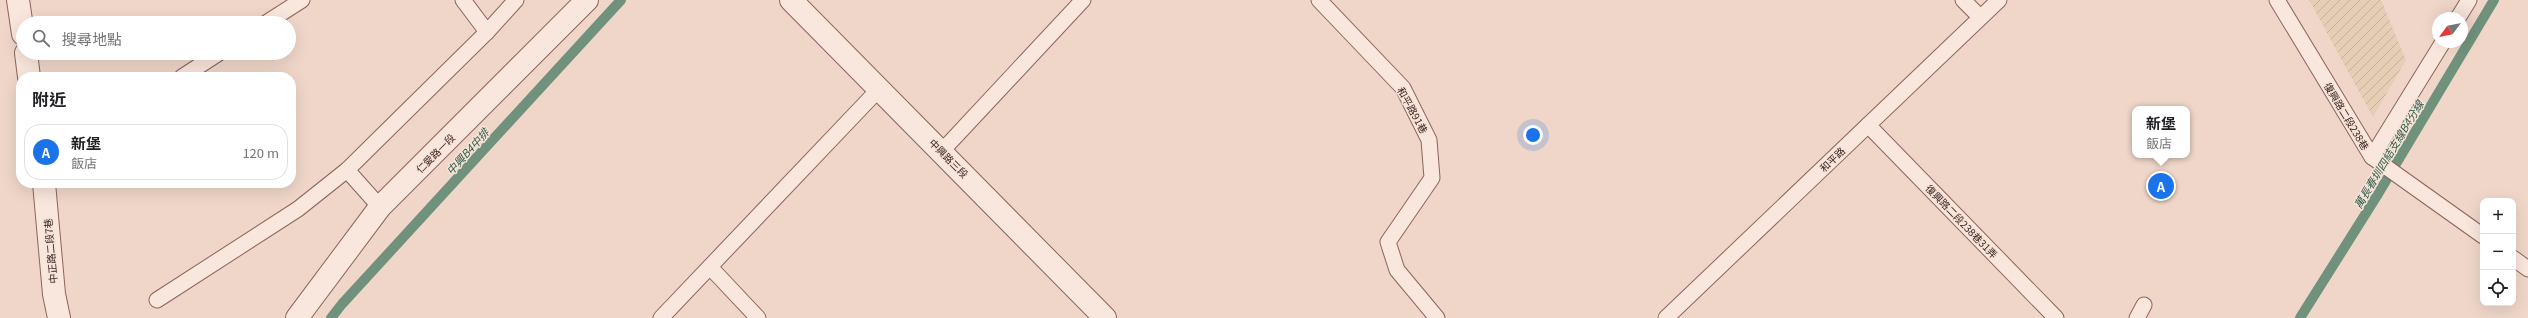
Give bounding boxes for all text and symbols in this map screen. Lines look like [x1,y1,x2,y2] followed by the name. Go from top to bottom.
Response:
[2432,12,2468,48] north arrow
[16,16,296,60] search box
[30,27,52,49] icon: search
[62,28,122,49] text: 搜尋地點
[2321,79,2373,153] street label: 復興路二段238巷
[1394,84,1432,136] street label: 和平路91巷
[32,86,66,111] text: 附近
[2349,95,2428,211] water label: 萬長春圳四結支線B4分線
[2132,106,2190,158] popup
[2146,112,2176,133] text: 新堡
[442,123,493,178] water label: 中興B4中排
[1523,125,1543,145] your location
[412,130,458,176] street label: 仁愛路一段
[71,132,101,153] text: 新堡
[2146,133,2172,152] text: 飯店
[926,135,972,181] street label: 中興路三段
[42,143,50,162] text: A
[242,143,279,162] text: 120 m
[1816,143,1848,175] street label: 和平路
[71,153,97,172] text: 飯店
[2148,171,2174,201] pin: A
[1923,181,2001,261] street label: 復興路二段238巷31弄
[2480,198,2516,306] map controls
[2480,198,2516,234] button: +
[40,218,60,284] street label: 中正路二段7巷
[2480,234,2516,270] button: −
[2480,270,2516,306] button: locate

